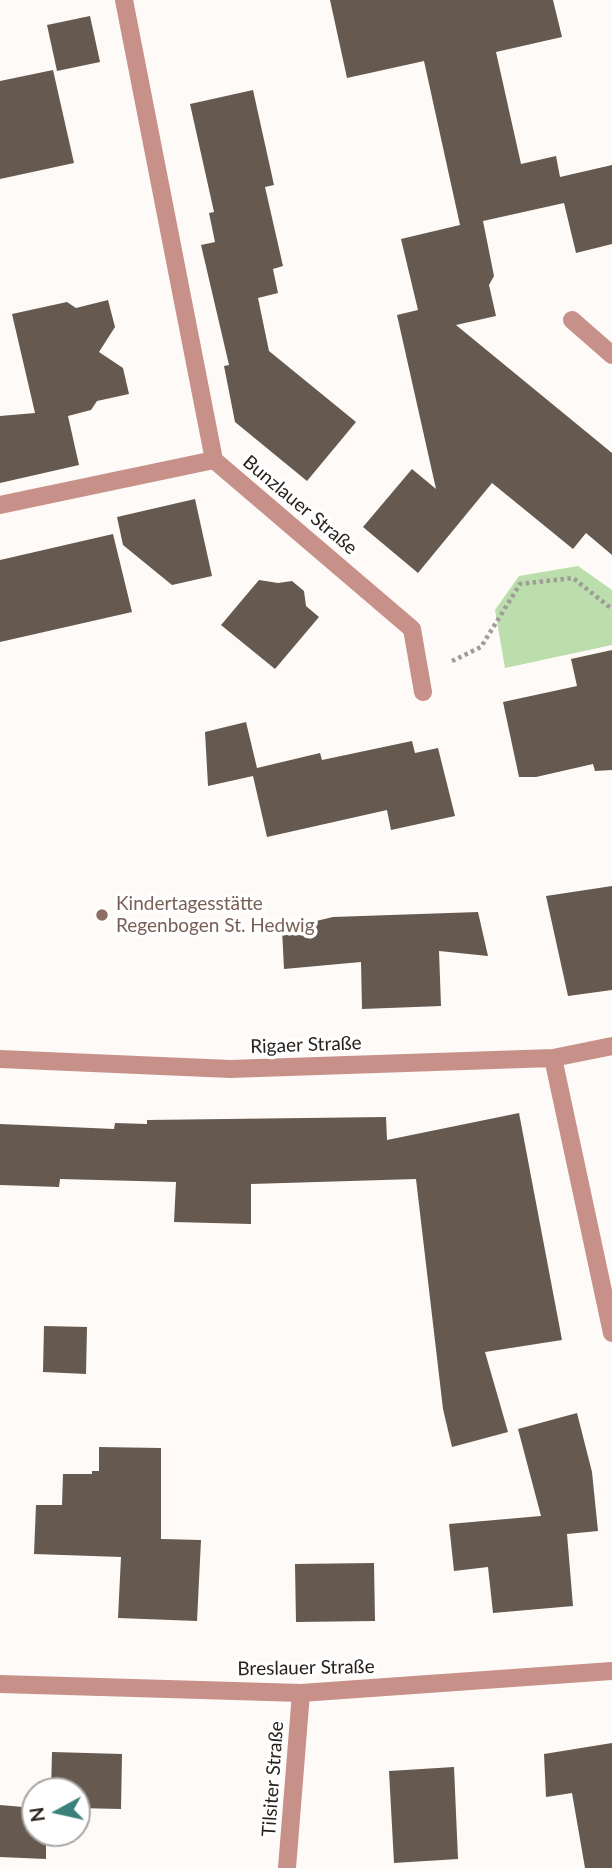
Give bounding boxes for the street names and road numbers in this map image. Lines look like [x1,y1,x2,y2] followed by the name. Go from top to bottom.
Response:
[238,451,362,559] street label: Bunzlauer Straße
[250,1032,362,1058] street label: Rigaer Straße
[237,1655,375,1681] street label: Breslauer Straße
[258,1721,288,1837] street label: Tilsiter Straße

